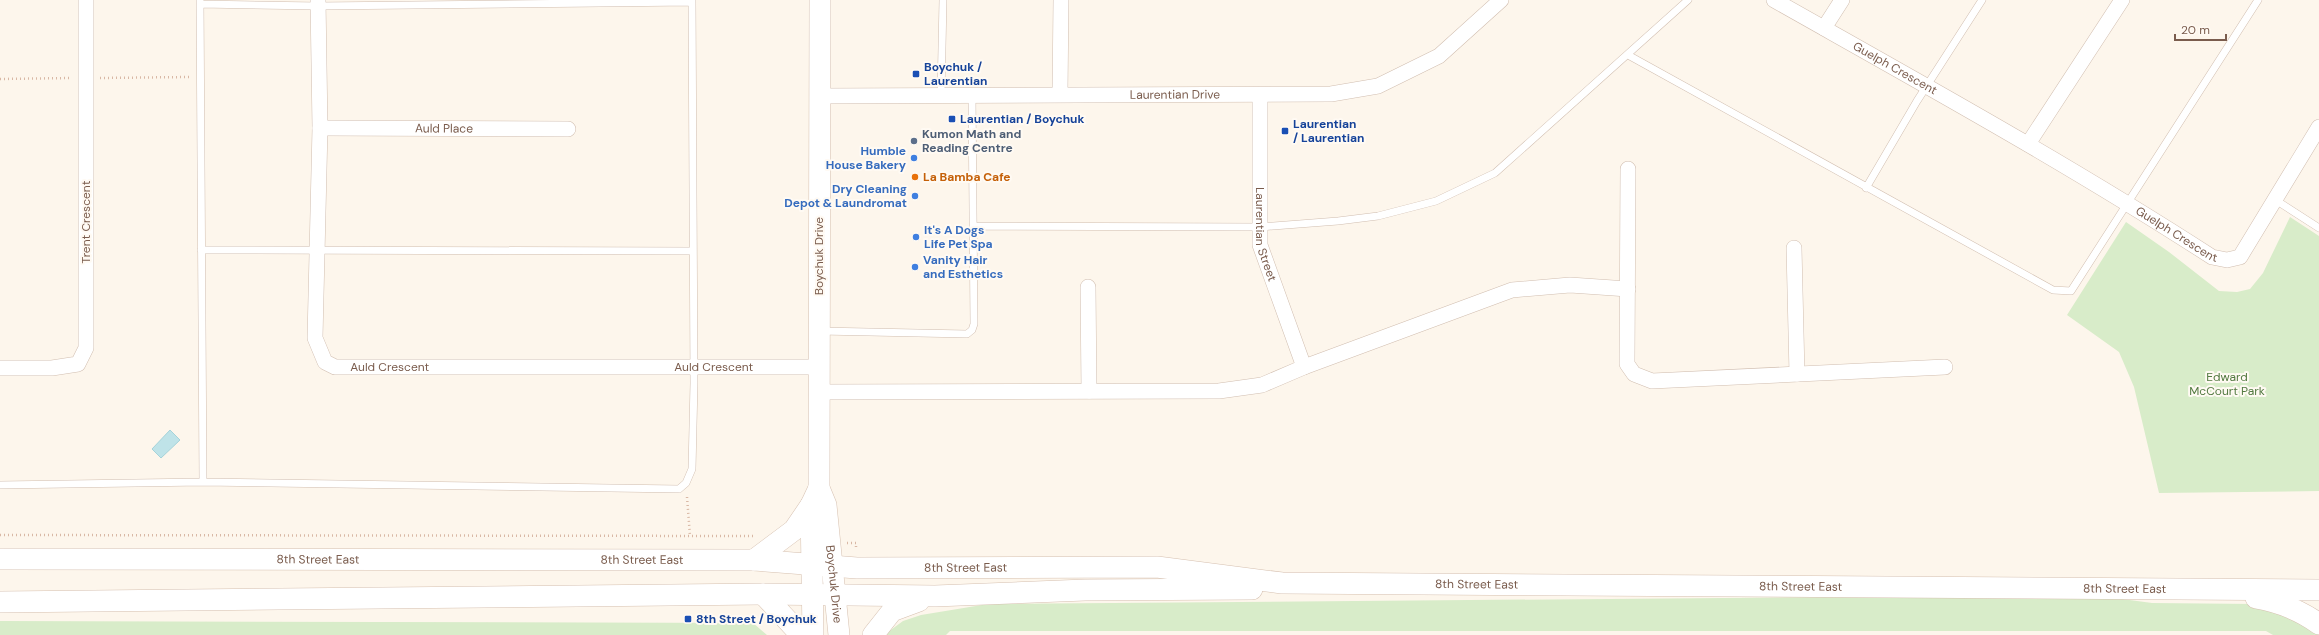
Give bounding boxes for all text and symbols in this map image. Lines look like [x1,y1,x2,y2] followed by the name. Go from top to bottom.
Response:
[2175,16,2226,42] scale bar
[2181,22,2210,38] text: 20 m
[1850,38,1940,99] street label: Guelph Crescent
[924,59,987,89] place label: Boychuk / Laurentian
[911,69,921,79] marker: Boychuk / Laurentian
[1130,86,1220,103] street label: Laurentian Drive
[960,111,1084,127] place label: Laurentian / Boychuk
[947,114,957,124] marker: Laurentian / Boychuk
[1293,116,1364,146] place label: Laurentian / Laurentian
[415,120,473,137] street label: Auld Place
[922,126,1021,156] place label: Kumon Math and Reading Centre
[1280,126,1290,136] marker: Laurentian / Laurentian
[909,136,919,146] marker: Kumon Math and Reading Centre
[826,143,907,173] place label: Humble House Bakery
[909,153,919,163] marker: Humble House Bakery
[923,169,1011,185] place label: La Bamba Cafe
[910,172,920,182] marker: La Bamba Cafe
[78,180,94,263] street label: Trent Crescent
[784,181,907,211] place label: Dry Cleaning Depot & Laundromat
[1252,187,1281,284] street label: Laurentian Street
[910,191,920,201] marker: Dry Cleaning Depot & Laundromat
[2133,203,2219,266] street label: Guelph Crescent
[811,217,827,295] street label: Boychuk Drive
[924,222,993,252] place label: It's A Dogs Life Pet Spa
[911,232,921,242] marker: It's A Dogs Life Pet Spa
[923,252,1003,282] place label: Vanity Hair and Esthetics
[910,262,920,272] marker: Vanity Hair and Esthetics
[350,359,430,375] street label: Auld Crescent
[674,359,754,375] street label: Auld Crescent
[2189,369,2265,399] park label: Edward McCourt Park
[822,544,846,624] street label: Boychuk Drive
[276,551,360,567] street label: 8th Street East
[600,552,684,568] street label: 8th Street East
[924,559,1008,576] street label: 8th Street East
[1435,576,1519,593] street label: 8th Street East
[1759,578,1843,595] street label: 8th Street East
[2083,580,2167,597] street label: 8th Street East
[696,611,817,627] place label: 8th Street / Boychuk
[683,614,693,624] marker: 8th Street / Boychuk

